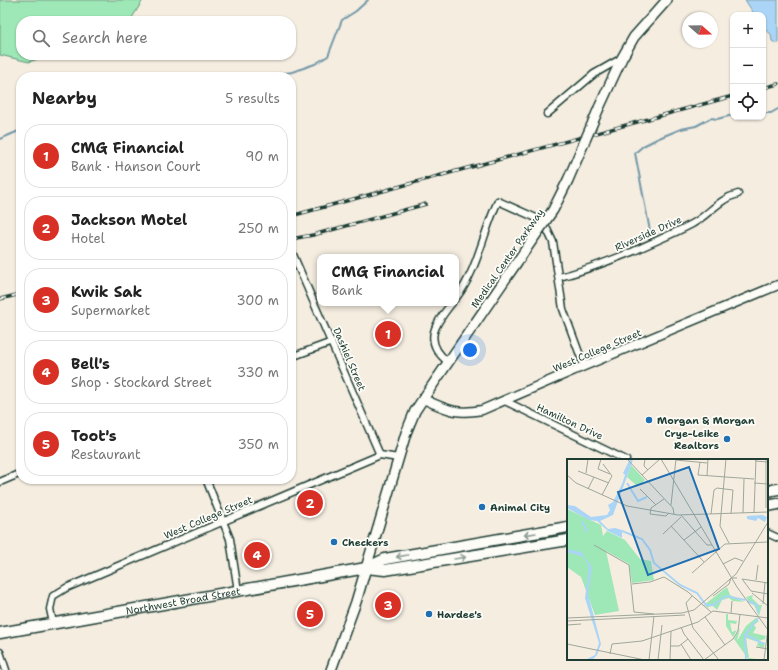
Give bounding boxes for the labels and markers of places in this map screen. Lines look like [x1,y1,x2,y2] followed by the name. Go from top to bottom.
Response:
[375,319,401,349] pin: 1
[657,414,755,427] place label: Morgan & Morgan
[644,415,654,425] marker: Morgan & Morgan
[665,427,719,452] place label: Crye-Leike Realtors
[722,434,732,444] marker: Crye-Leike Realtors
[297,488,323,518] pin: 2
[490,501,550,514] place label: Animal City
[477,502,487,512] marker: Animal City
[342,536,388,549] place label: Checkers
[329,537,339,547] marker: Checkers
[244,540,270,570] pin: 4
[375,590,401,620] pin: 3
[297,599,323,629] pin: 5
[437,608,482,621] place label: Hardee's
[424,609,434,619] marker: Hardee's

